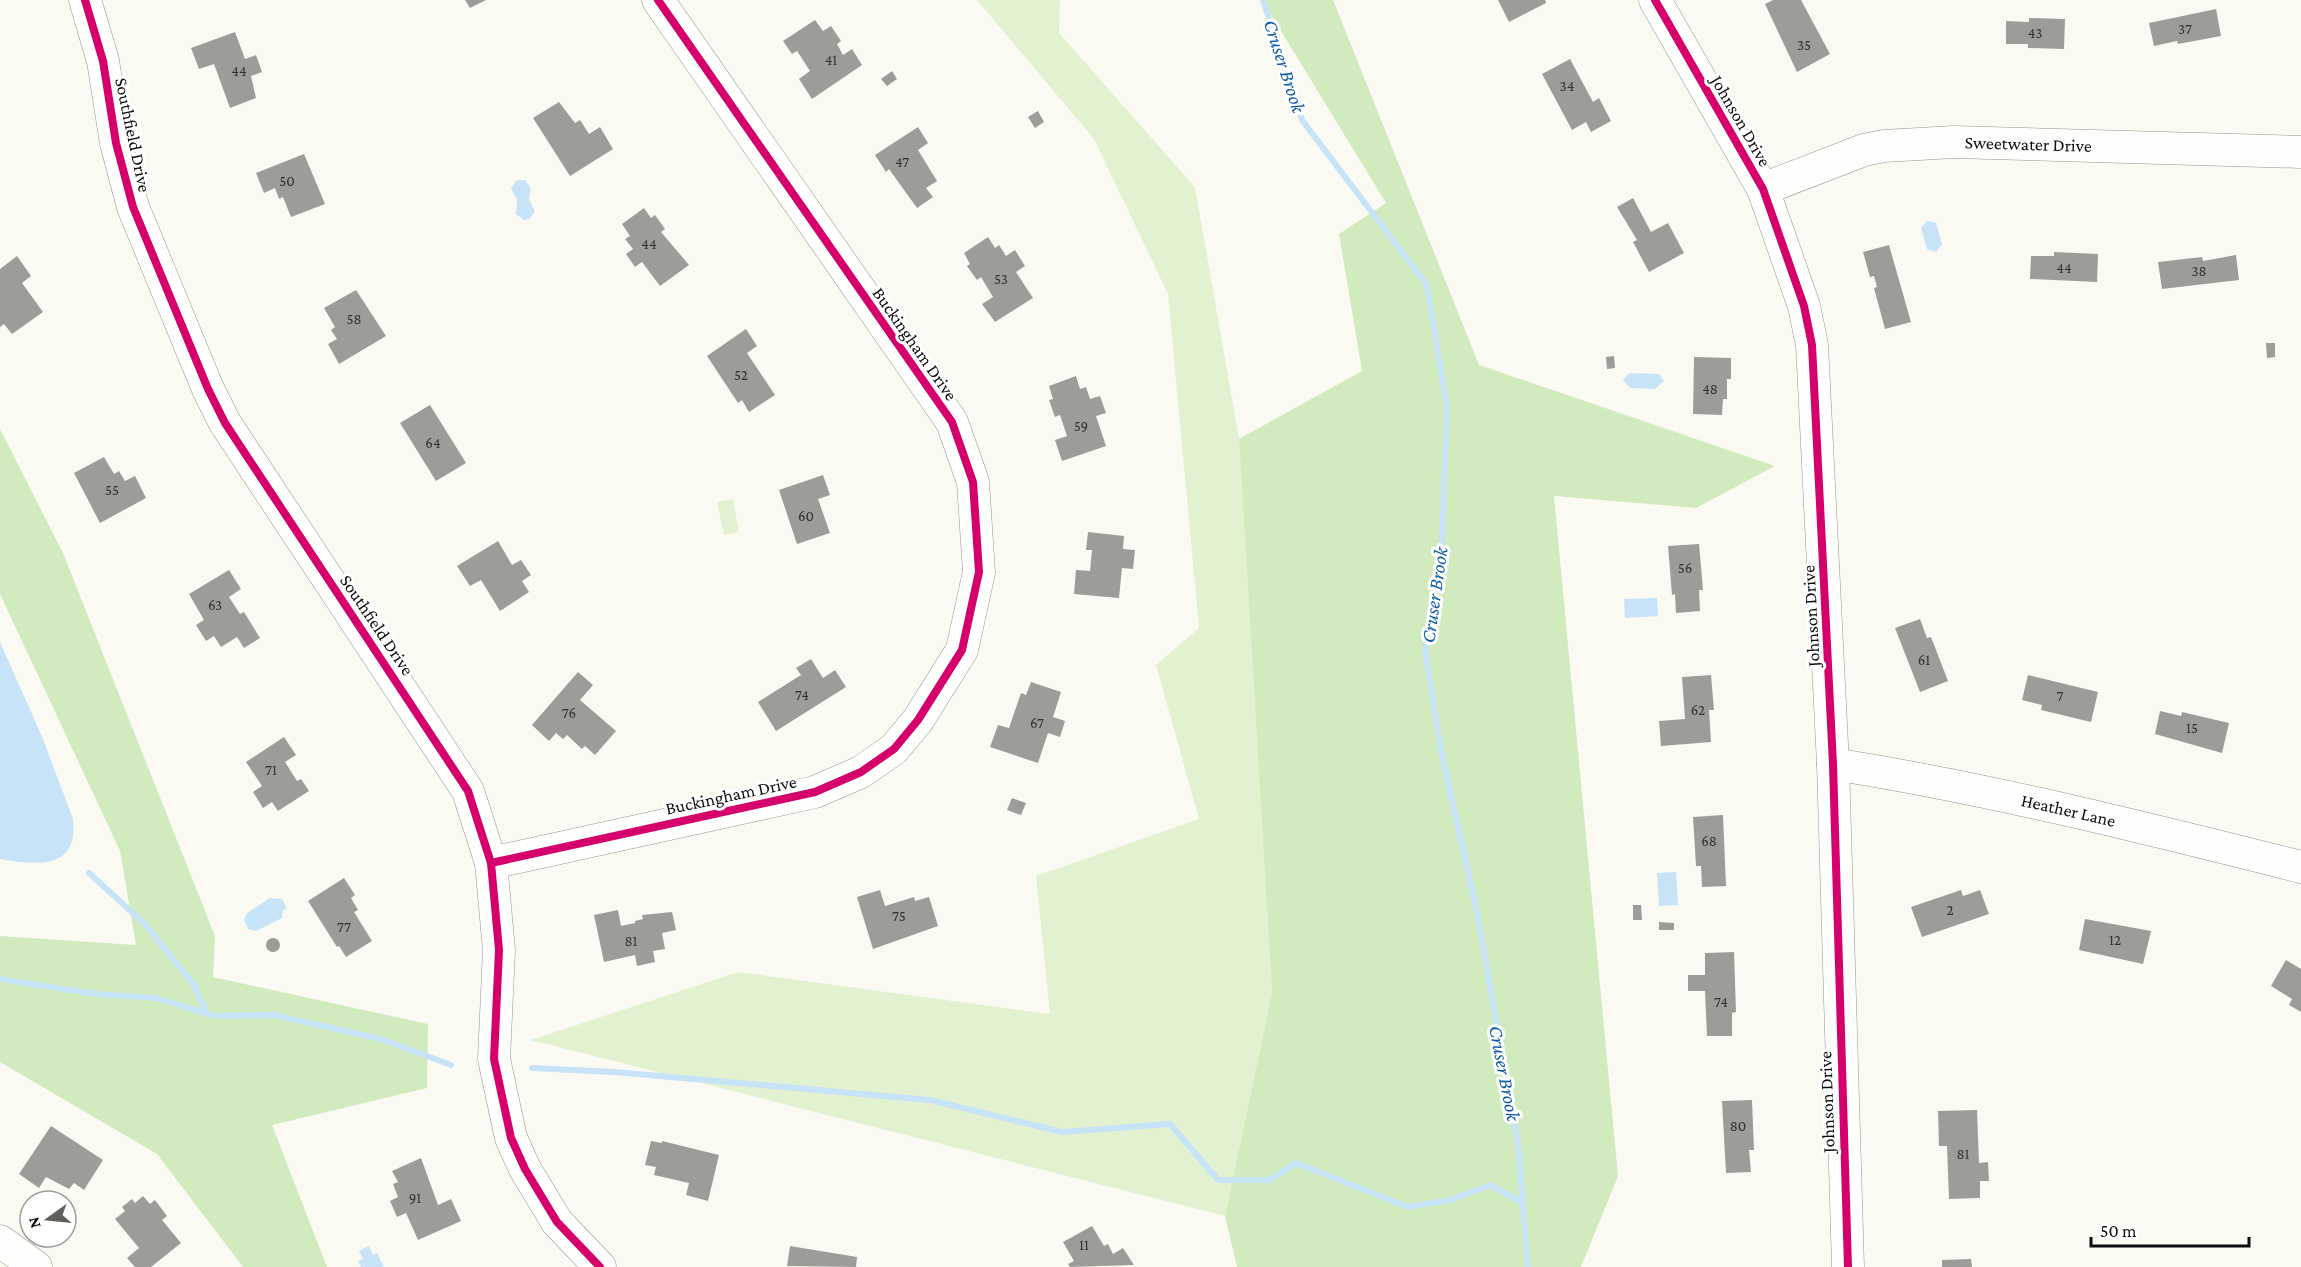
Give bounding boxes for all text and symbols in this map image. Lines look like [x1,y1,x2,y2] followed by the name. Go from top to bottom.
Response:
[1260,17,1311,117] water label: Cruser Brook
[2178,21,2192,37] house number: 37
[2028,25,2042,41] house number: 43
[1797,37,1811,53] house number: 35
[825,52,837,68] house number: 41
[231,63,247,79] house number: 44
[1706,70,1775,170] street label: Johnson Drive
[111,76,155,194] street label: Southfield Drive
[1560,78,1574,94] house number: 34
[1964,132,2092,156] street label: Sweetwater Drive
[895,154,909,170] house number: 47
[279,173,295,189] house number: 50
[641,236,657,252] house number: 44
[2056,260,2072,276] house number: 44
[2191,263,2207,279] house number: 38
[994,271,1008,287] house number: 53
[869,284,962,404] street label: Buckingham Drive
[346,311,362,327] house number: 58
[734,367,748,383] house number: 52
[1702,381,1718,397] house number: 48
[1074,418,1088,434] house number: 59
[425,435,441,451] house number: 64
[105,482,119,498] house number: 55
[798,508,814,524] house number: 60
[1416,544,1452,644] water label: Cruser Brook
[1678,560,1692,576] house number: 56
[1798,565,1824,669] street label: Johnson Drive
[336,571,418,679] street label: Southfield Drive
[208,597,222,613] house number: 63
[1918,652,1930,668] house number: 61
[795,687,809,703] house number: 74
[2057,688,2064,704] house number: 7
[1691,702,1705,718] house number: 62
[562,705,576,721] house number: 76
[1030,715,1044,731] house number: 67
[2186,720,2198,736] house number: 15
[265,762,277,778] house number: 71
[664,771,798,819] street label: Buckingham Drive
[2019,790,2118,831] street label: Heather Lane
[1701,833,1717,849] house number: 68
[1946,902,1954,918] house number: 2
[892,908,906,924] house number: 75
[337,919,351,935] house number: 77
[2109,932,2121,948] house number: 12
[624,933,638,949] house number: 81
[1714,994,1728,1010] house number: 74
[1485,1023,1525,1124] water label: Cruser Brook
[1815,1051,1839,1155] street label: Johnson Drive
[1730,1118,1746,1134] house number: 80
[1956,1146,1970,1162] house number: 81
[18,1189,78,1249] north arrow
[409,1190,421,1206] house number: 91
[2091,1210,2248,1248] scale bar
[24,1215,44,1230] text: N
[2100,1221,2137,1241] text: 50 m
[1079,1237,1089,1253] house number: 11

